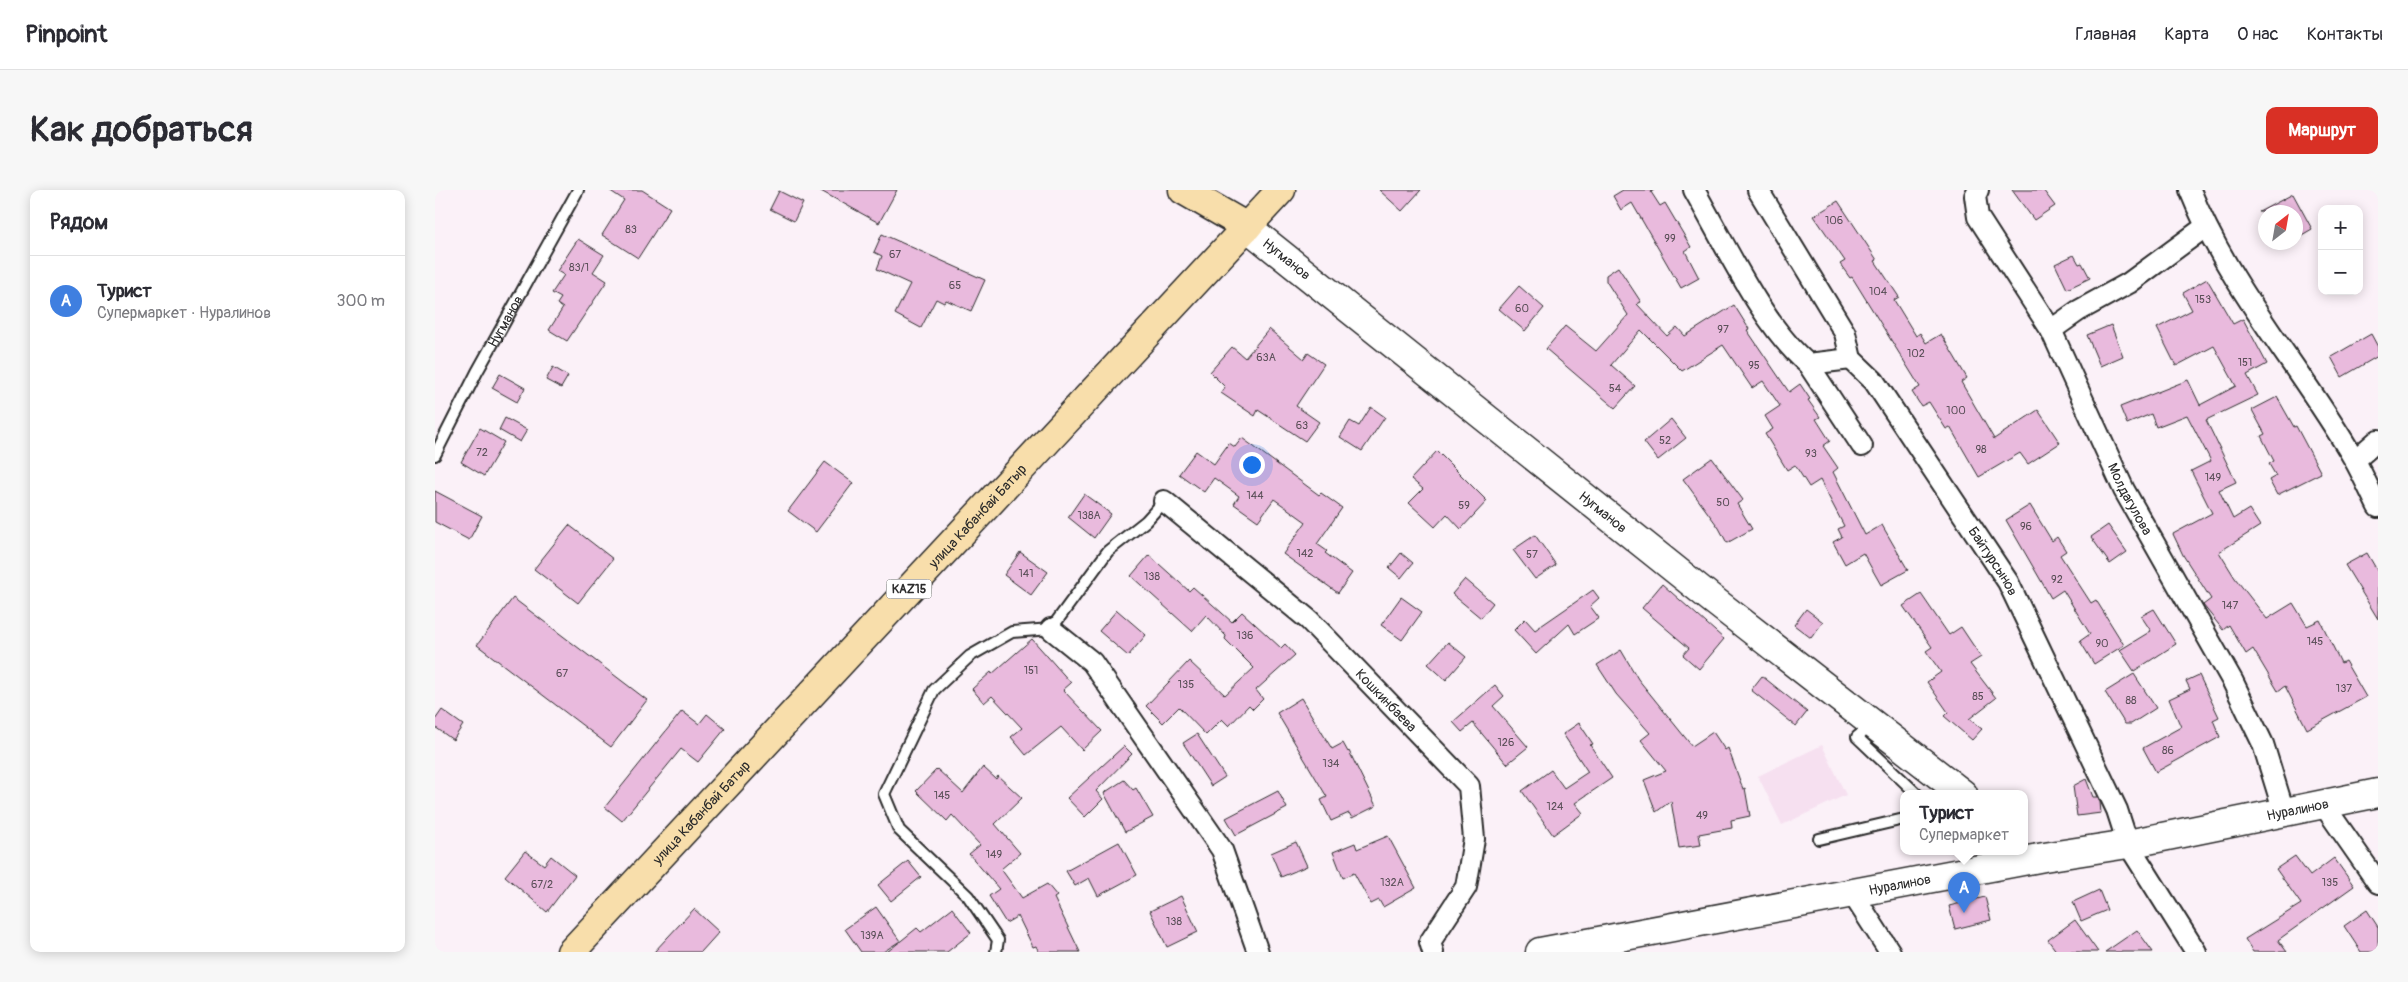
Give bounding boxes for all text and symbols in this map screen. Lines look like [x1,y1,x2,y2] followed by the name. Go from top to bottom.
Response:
[25,20,107,49] text: Pinpoint
[2075,23,2136,46] text: Главная
[2164,23,2209,46] text: Карта
[2237,23,2279,46] text: О нас
[2307,23,2383,46] text: Контакты
[2266,107,2378,154] button: Маршрут
[30,108,253,152] text: Как добраться
[2258,205,2303,250] north arrow
[2318,205,2363,295] map controls
[2318,205,2363,250] button: +
[50,209,108,236] text: Рядом
[1825,214,1843,227] house number: 106
[625,223,637,236] house number: 83
[1664,232,1676,245] house number: 99
[1259,235,1314,284] street label: Нугманов
[889,248,901,261] house number: 67
[2318,250,2363,295] button: −
[569,261,589,274] house number: 83/1
[97,279,152,303] text: Турист
[949,279,961,292] house number: 65
[1869,285,1888,298] house number: 104
[61,291,71,311] text: A
[337,291,385,311] text: 300 m
[484,292,527,351] street label: Нугманов
[2195,293,2211,306] house number: 153
[1515,302,1529,315] house number: 60
[97,303,271,323] text: Супермаркет · Нуралинов
[1717,323,1729,336] house number: 97
[1907,347,1925,360] house number: 102
[1256,351,1276,364] house number: 63А
[2238,356,2252,369] house number: 151
[1748,359,1760,372] house number: 95
[1609,382,1622,395] house number: 54
[1946,404,1966,417] house number: 100
[1296,419,1308,432] house number: 63
[1659,434,1671,447] house number: 52
[1975,443,1987,456] house number: 98
[476,446,488,459] house number: 72
[1805,447,1817,460] house number: 93
[1239,452,1265,478] your location
[2104,460,2156,538] street label: Молдагулова
[925,461,1030,572] street label: улица Кабанбай Батыр
[2205,471,2222,484] house number: 149
[1575,488,1630,537] street label: Нугманов
[1246,489,1264,502] house number: 144
[1716,496,1730,509] house number: 50
[1458,499,1470,512] house number: 59
[1077,509,1101,522] house number: 138А
[2020,520,2032,533] house number: 96
[1965,524,2021,599] street label: Байтурсынов
[1297,547,1313,560] house number: 142
[1526,548,1538,561] house number: 57
[1019,567,1033,580] house number: 141
[1144,570,1160,583] house number: 138
[2051,573,2063,586] house number: 92
[887,579,931,598] road number: KAZ15
[2222,599,2238,612] house number: 147
[1237,629,1253,642] house number: 136
[2307,635,2323,648] house number: 145
[2095,637,2109,650] house number: 90
[1024,664,1038,677] house number: 151
[1352,666,1420,736] street label: Кошкинбаева
[556,667,568,680] house number: 67
[1178,678,1194,691] house number: 135
[2336,682,2352,695] house number: 137
[1972,690,1984,703] house number: 85
[2125,694,2137,707] house number: 88
[1498,736,1514,749] house number: 126
[2162,744,2174,757] house number: 86
[648,757,754,869] street label: улица Кабанбай Батыр
[1323,757,1340,770] house number: 134
[934,789,950,802] house number: 145
[1900,790,2028,855] popup
[2265,795,2330,825] street label: Нуралинов
[1547,800,1564,813] house number: 124
[1919,801,1974,825] text: Турист
[1696,809,1708,822] house number: 49
[1919,825,2009,845] text: Супермаркет
[986,848,1003,861] house number: 149
[1867,870,1932,899] street label: Нуралинов
[1948,872,1980,913] pin: A
[1380,876,1404,889] house number: 132А
[2322,876,2338,889] house number: 135
[531,878,553,891] house number: 67/2
[1166,915,1182,928] house number: 138
[860,929,884,942] house number: 139А

